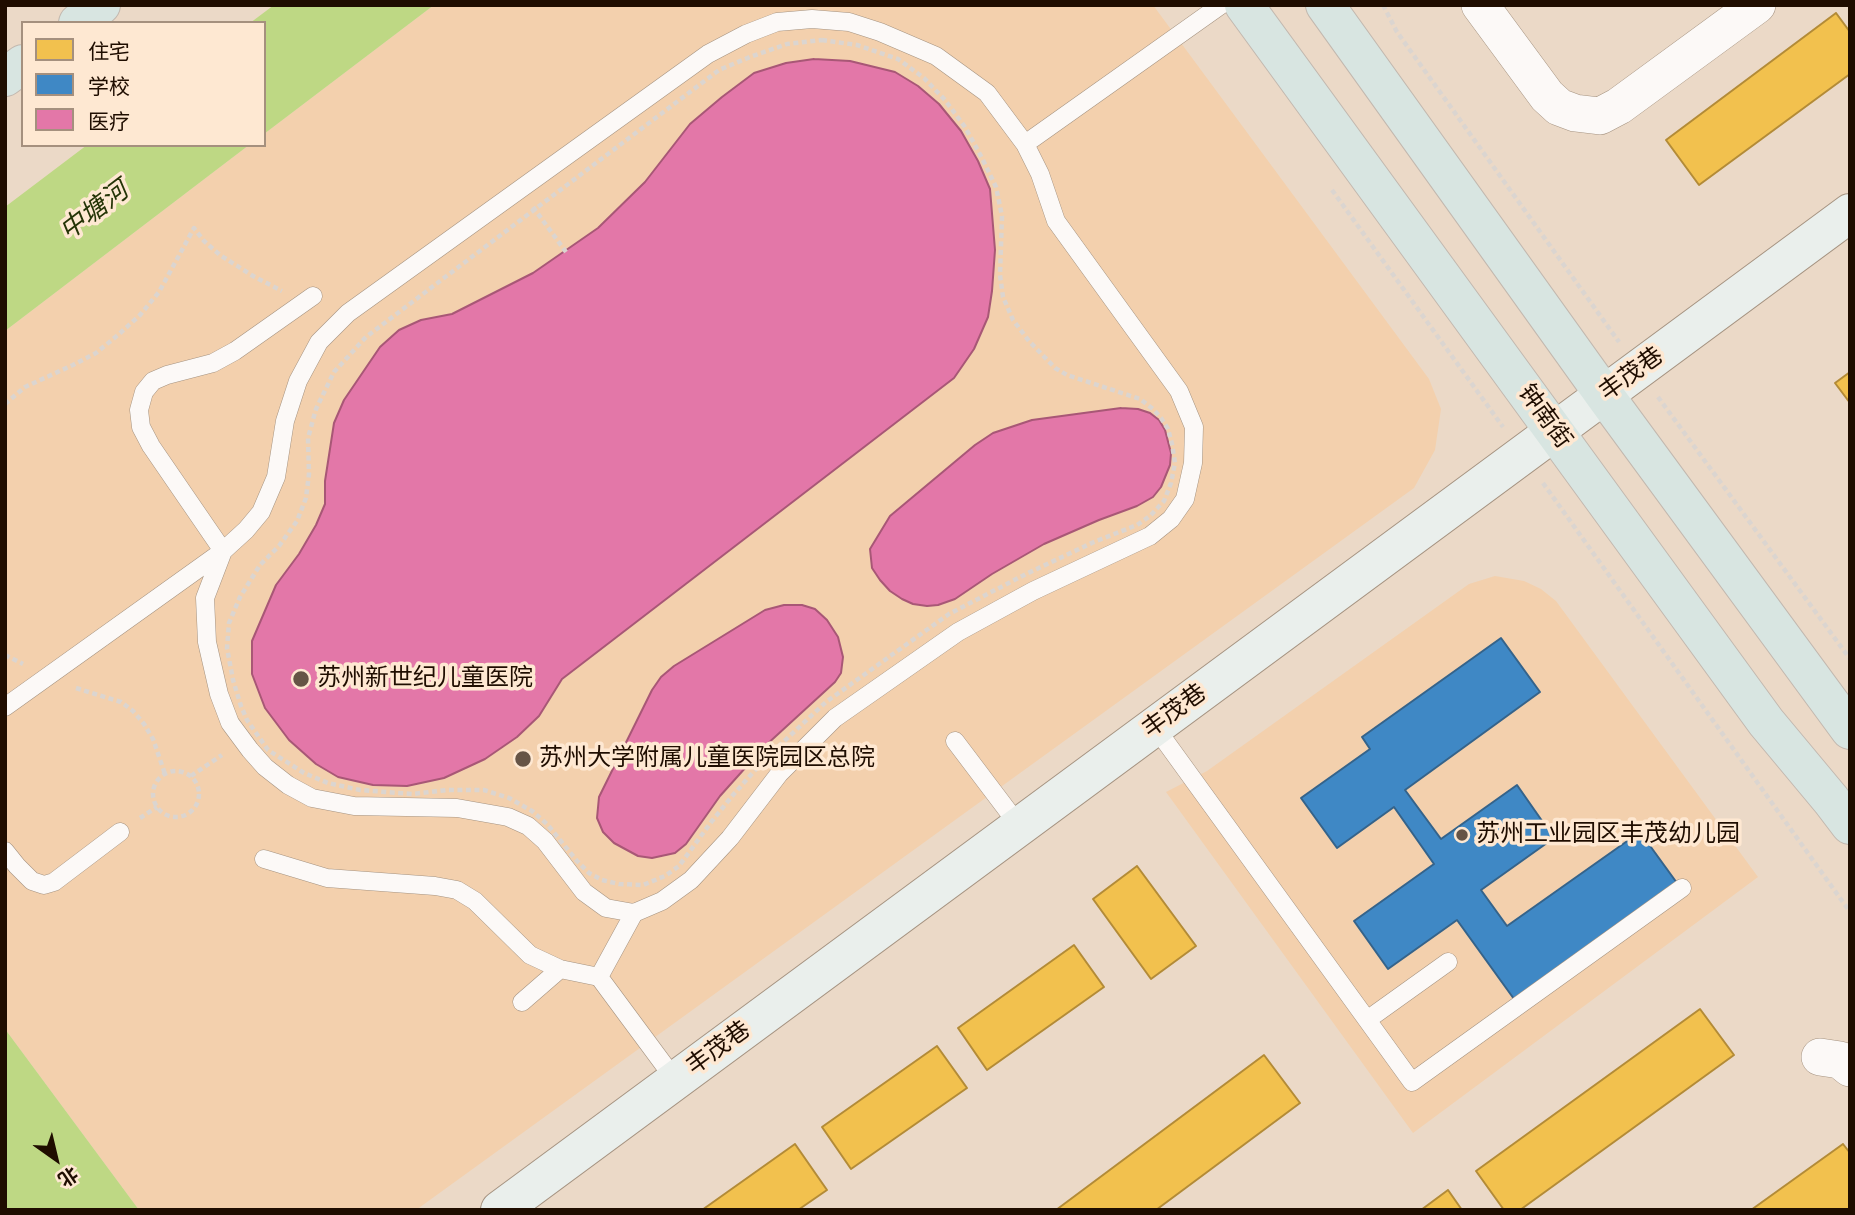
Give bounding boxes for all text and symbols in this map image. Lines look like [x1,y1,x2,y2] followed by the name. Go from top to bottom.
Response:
[21,21,266,147] legend
[88,40,130,64] text: 住宅
[88,75,130,99] text: 学校
[88,110,130,134] text: 医疗
[54,176,136,248] water label: 中塘河
[1594,342,1670,408] street label: 丰茂巷
[1511,379,1577,455] street label: 钟南街
[317,665,533,693] place label: 苏州新世纪儿童医院
[291,669,311,689] marker: 苏州新世纪儿童医院
[1137,679,1213,745] street label: 丰茂巷
[539,745,875,773] place label: 苏州大学附属儿童医院园区总院
[513,749,533,769] marker: 苏州大学附属儿童医院园区总院
[1476,821,1740,849] place label: 苏州工业园区丰茂幼儿园
[1454,827,1470,843] marker: 苏州工业园区丰茂幼儿园
[681,1016,757,1082] street label: 丰茂巷
[21,1124,91,1194] north arrow
[54,1162,82,1192] text: 北

